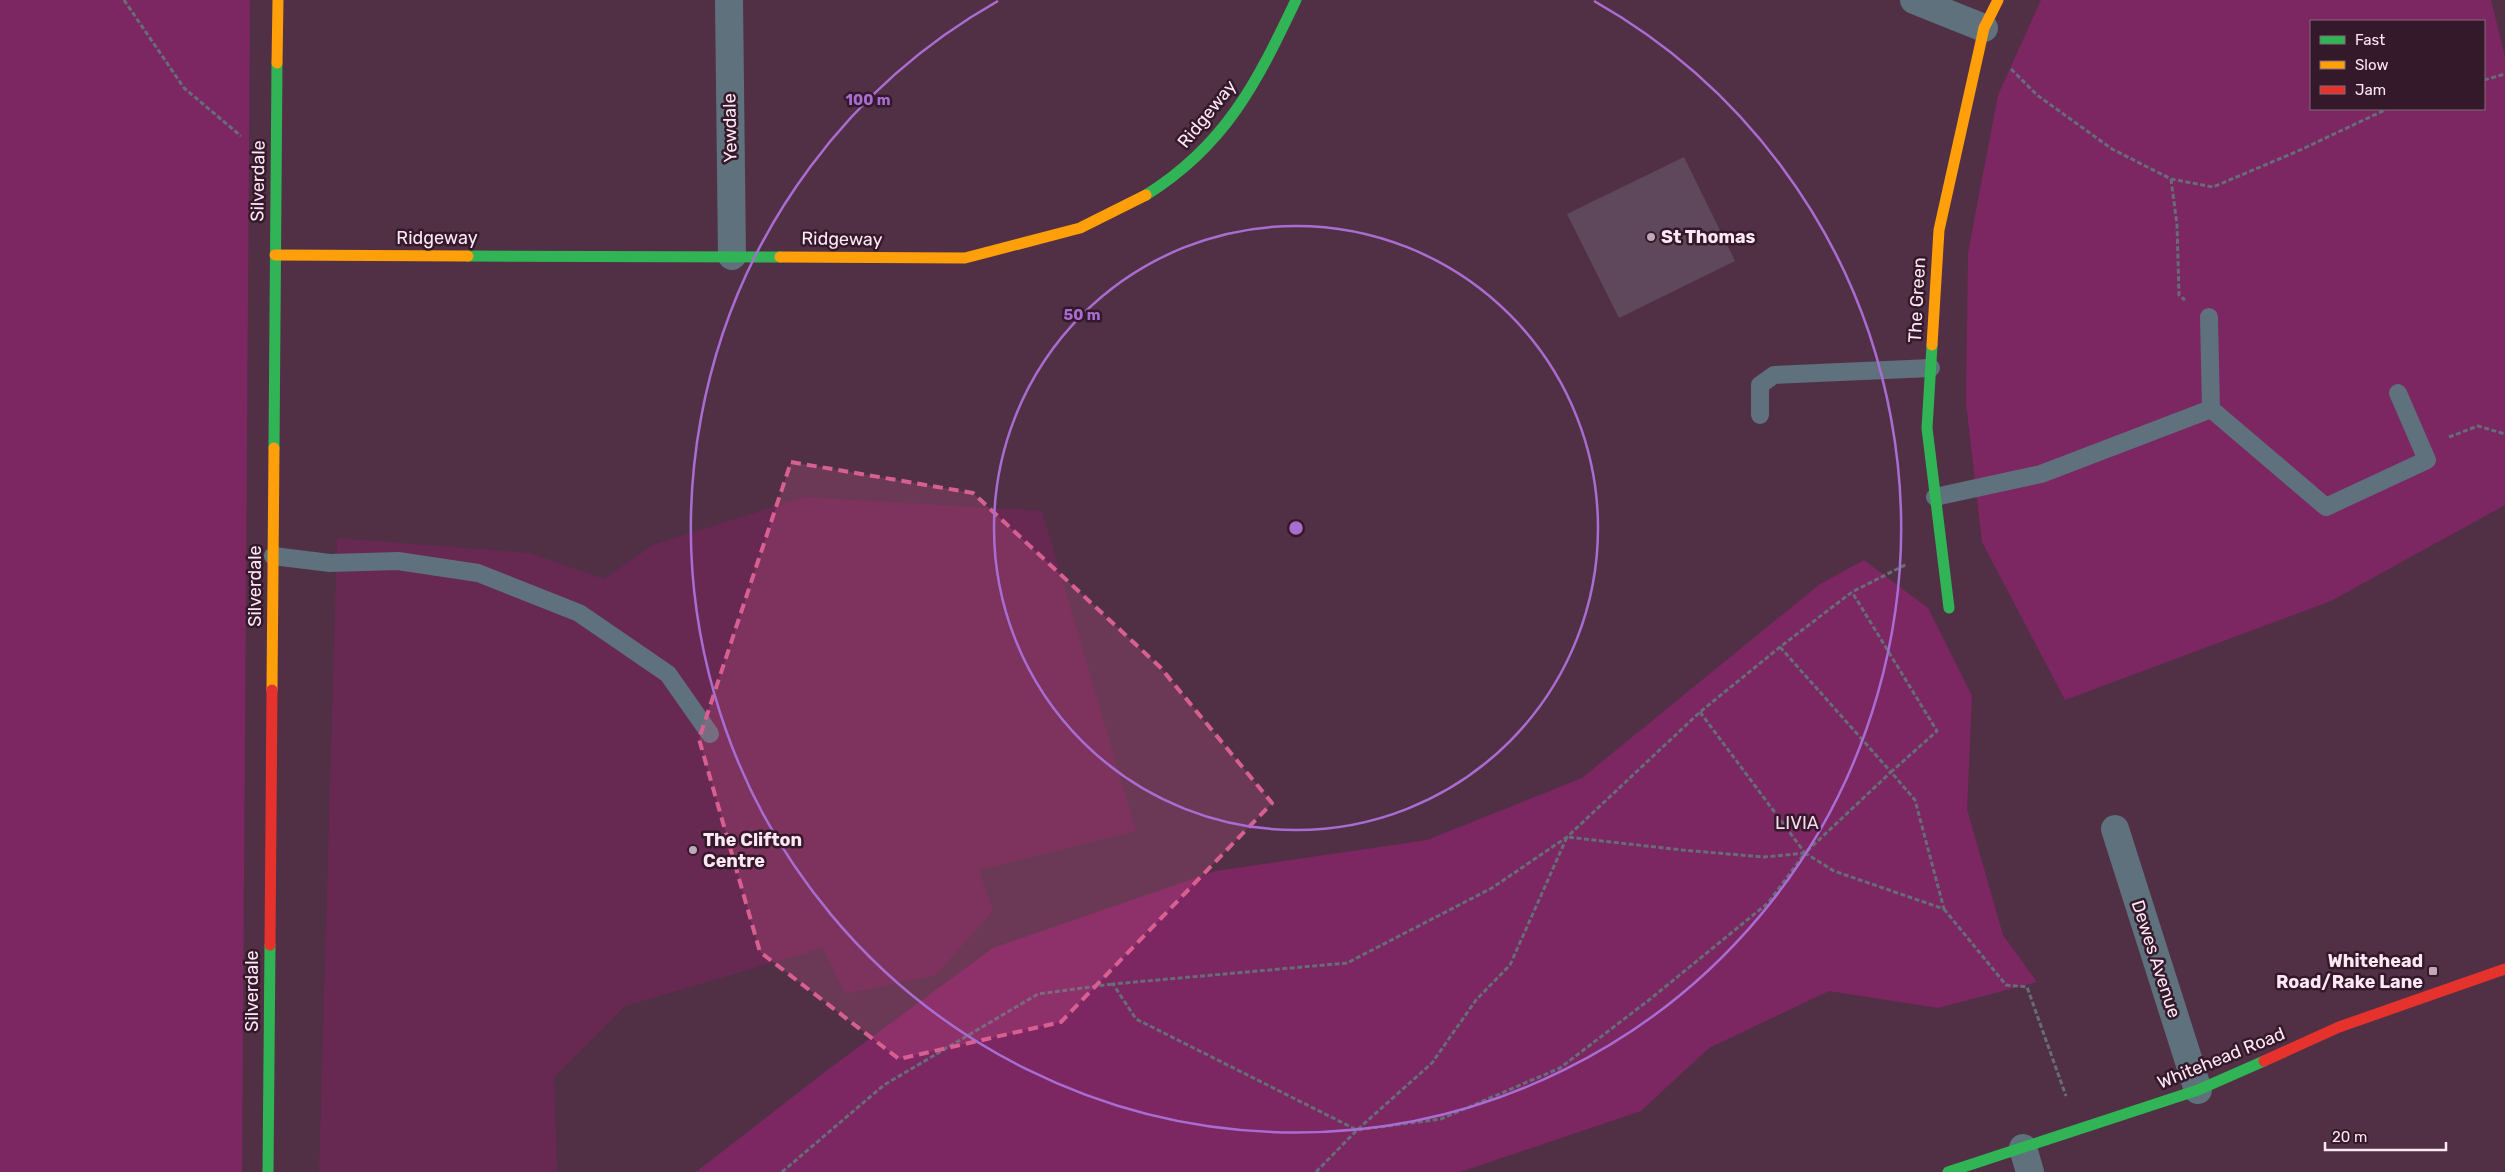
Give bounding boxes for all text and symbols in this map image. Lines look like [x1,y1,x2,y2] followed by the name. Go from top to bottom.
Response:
[2310,20,2485,110] legend
[2355,31,2385,49] text: Fast
[2355,56,2388,74] text: Slow
[1173,75,1241,153] street label: Ridgeway
[2355,81,2386,99] text: Jam
[846,91,890,109] text: 100 m
[718,93,742,163] street label: Yewdale
[246,140,270,222] street label: Silverdale
[1661,226,1756,248] place label: St Thomas
[396,227,478,249] street label: Ridgeway
[801,227,883,251] street label: Ridgeway
[1645,231,1657,243] marker: St Thomas
[1904,257,1930,343] street label: The Green
[1064,306,1100,324] text: 50 m
[1287,519,1305,537] centre of rings
[244,545,266,627] street label: Silverdale
[1775,812,1819,834] park label: LIVIA
[703,829,802,872] place label: The Clifton Centre
[687,844,699,856] marker: The Clifton Centre
[2127,897,2185,1021] street label: Dewes Avenue
[241,950,263,1032] street label: Silverdale
[2276,950,2423,993] place label: Whitehead Road/Rake Lane
[2427,965,2439,977] marker: Whitehead Road/Rake Lane
[2154,1022,2288,1094] street label: Whitehead Road
[2325,1120,2446,1152] scale bar
[2332,1128,2367,1146] text: 20 m

